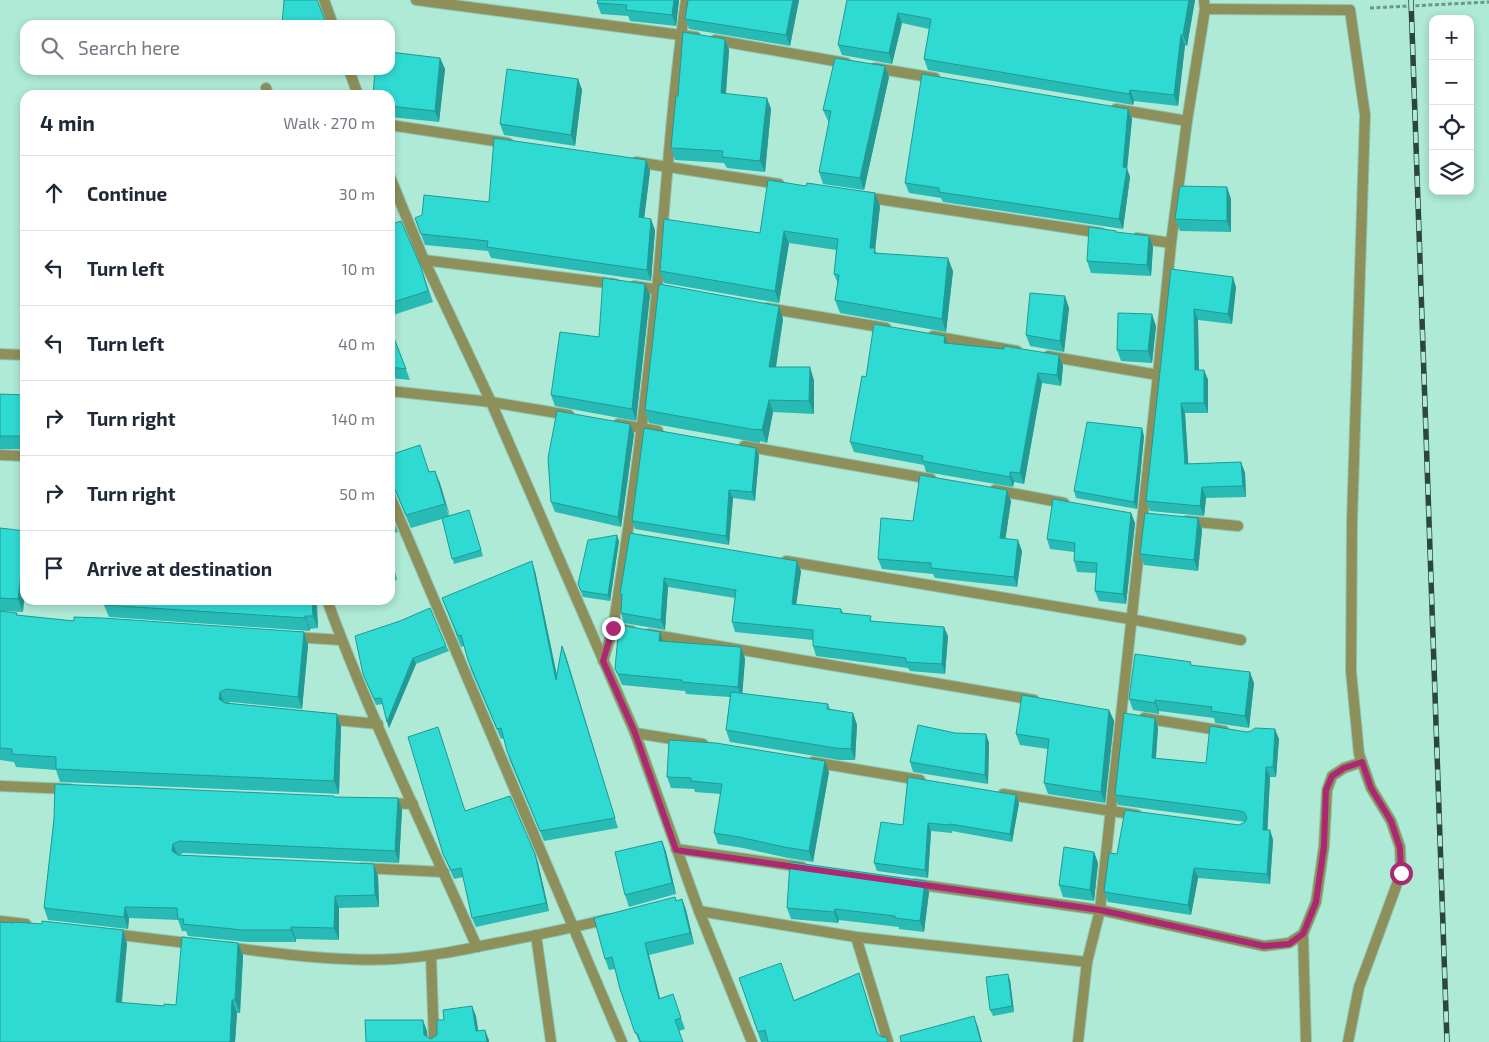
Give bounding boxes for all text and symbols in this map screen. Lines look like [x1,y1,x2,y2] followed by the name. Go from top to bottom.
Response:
[1429,15,1474,195] map controls
[1429,15,1474,60] button: +
[20,20,395,75] search box
[38,34,66,62] icon: search
[78,36,180,59] text: Search here
[1429,60,1474,105] button: −
[1429,105,1474,150] button: locate
[40,110,95,135] text: 4 min
[283,113,375,132] text: Walk · 270 m
[1429,150,1474,195] button: layers
[40,179,68,207] icon: ahead
[87,182,167,205] text: Continue
[339,184,375,203] text: 30 m
[40,254,68,282] icon: left
[87,257,164,280] text: Turn left
[341,259,375,278] text: 10 m
[40,329,68,357] icon: left
[87,332,164,355] text: Turn left
[338,334,375,353] text: 40 m
[40,404,68,432] icon: right
[87,407,175,430] text: Turn right
[332,409,375,428] text: 140 m
[40,479,68,507] icon: right
[87,482,175,505] text: Turn right
[339,484,375,503] text: 50 m
[40,554,68,582] icon: arrive
[87,557,272,580] text: Arrive at destination
[602,617,625,640] route end
[1390,862,1413,885] route start

